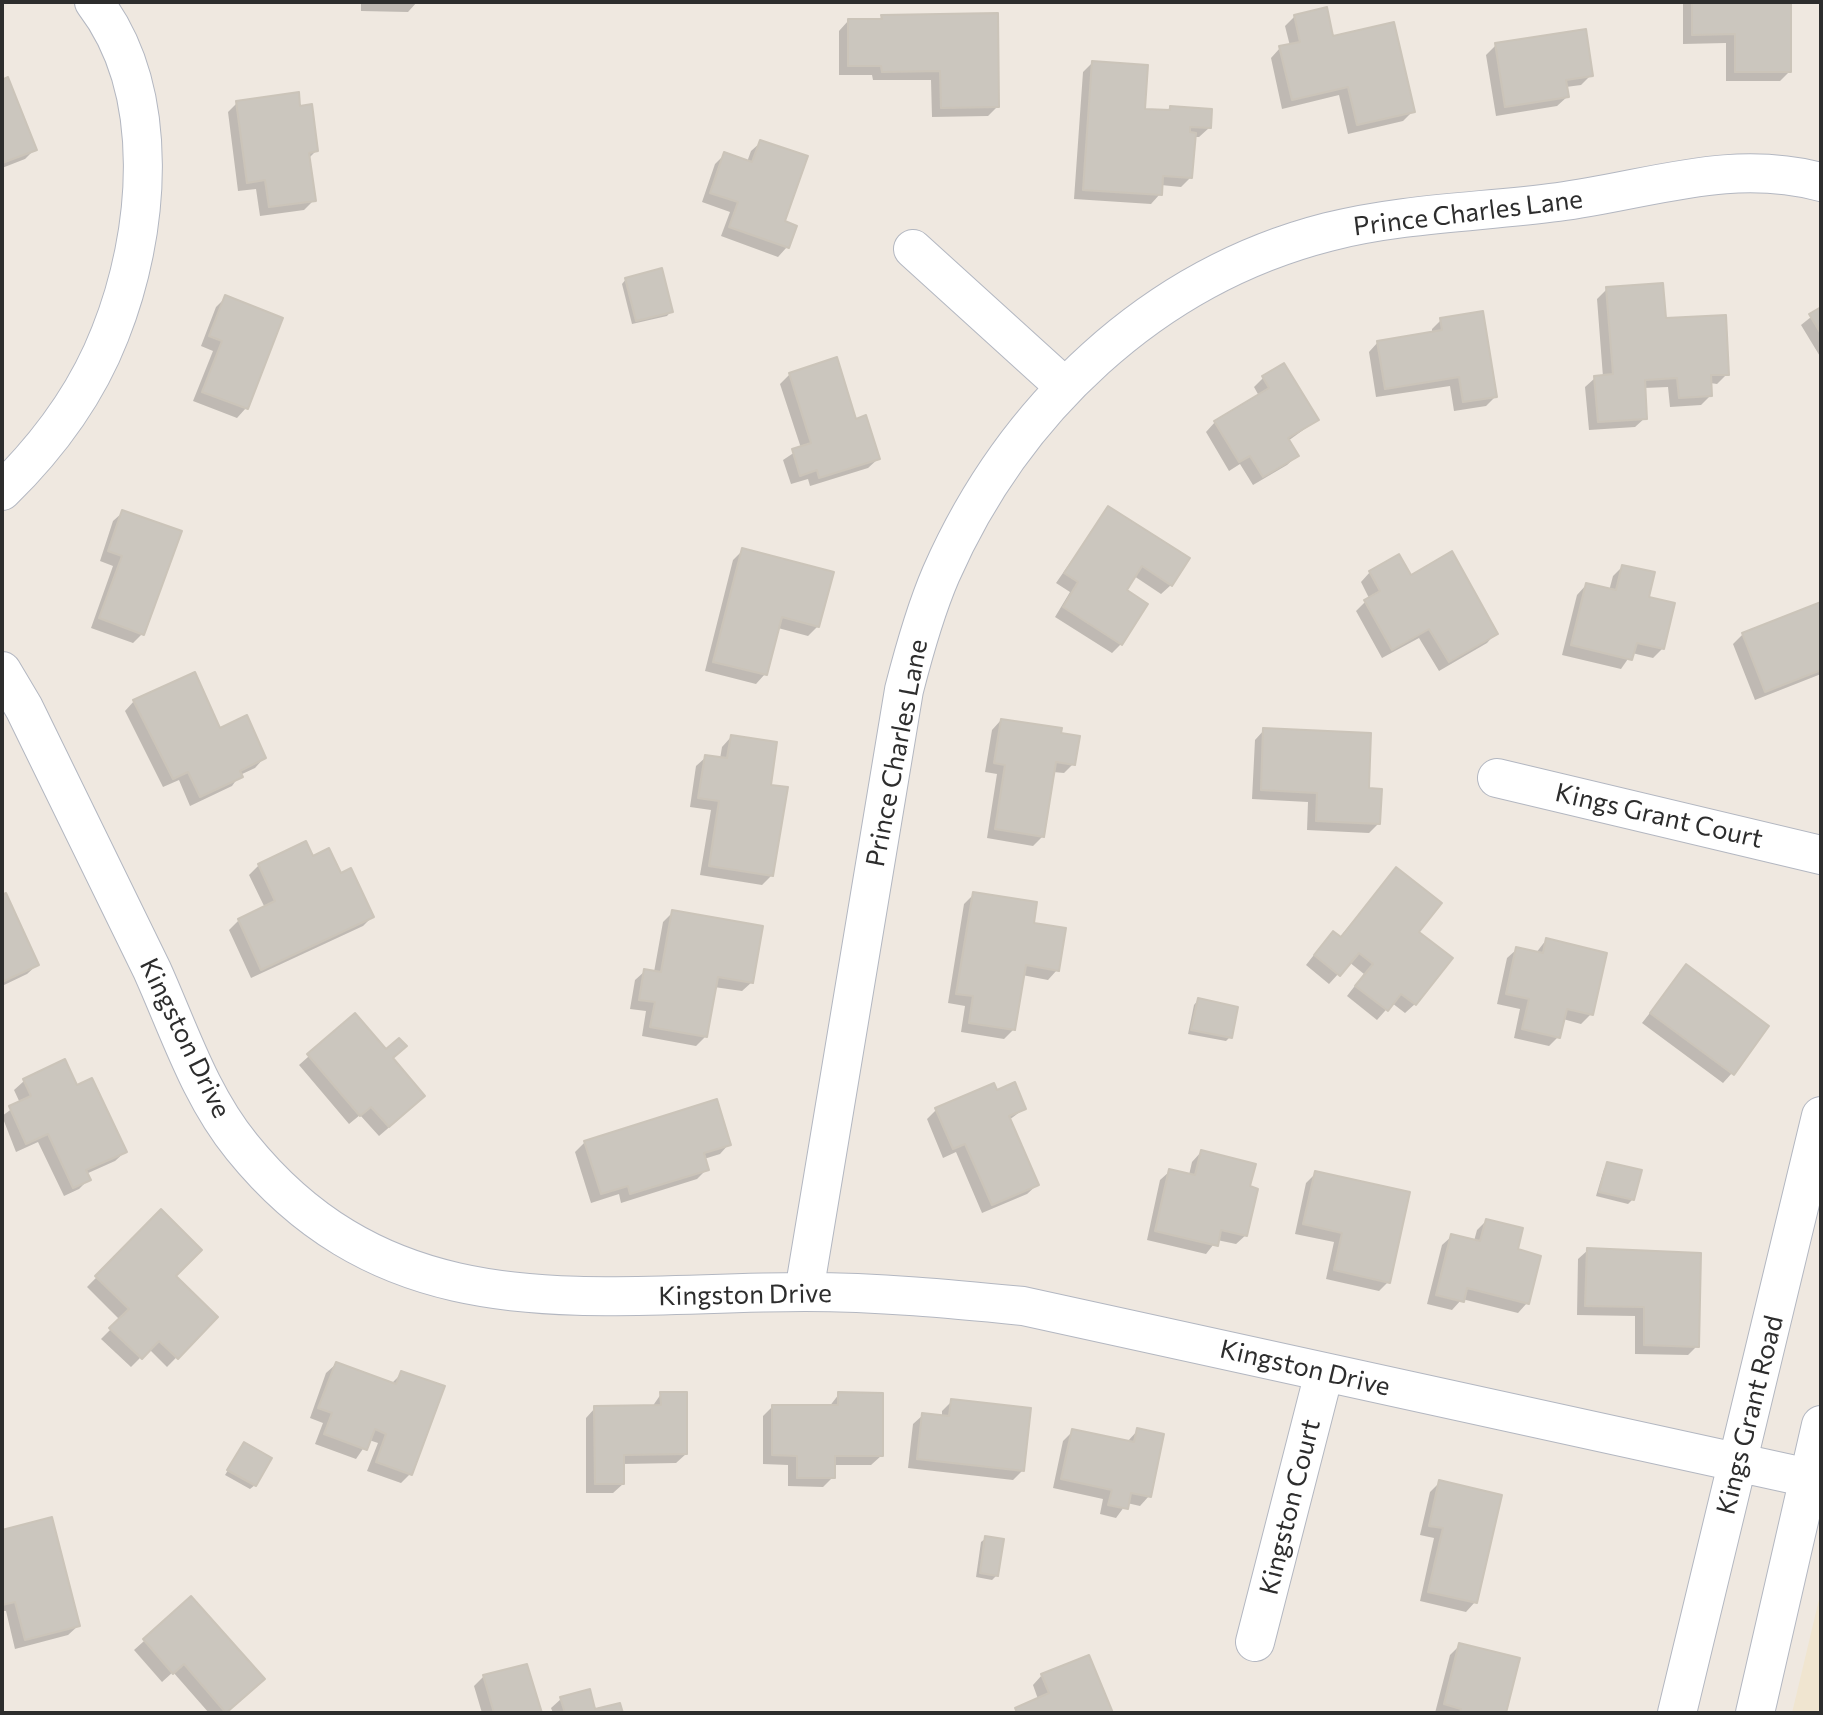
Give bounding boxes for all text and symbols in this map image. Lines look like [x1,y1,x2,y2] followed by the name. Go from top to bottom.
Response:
[1352,183,1584,243] street label: Prince Charles Lane
[860,637,934,869] street label: Prince Charles Lane
[1552,777,1766,855] street label: Kings Grant Court
[133,953,237,1123] street label: Kingston Drive
[658,1278,832,1312] street label: Kingston Drive
[1710,1312,1790,1518] street label: Kings Grant Road
[1217,1333,1393,1403] street label: Kingston Drive
[1253,1416,1327,1598] street label: Kingston Court

